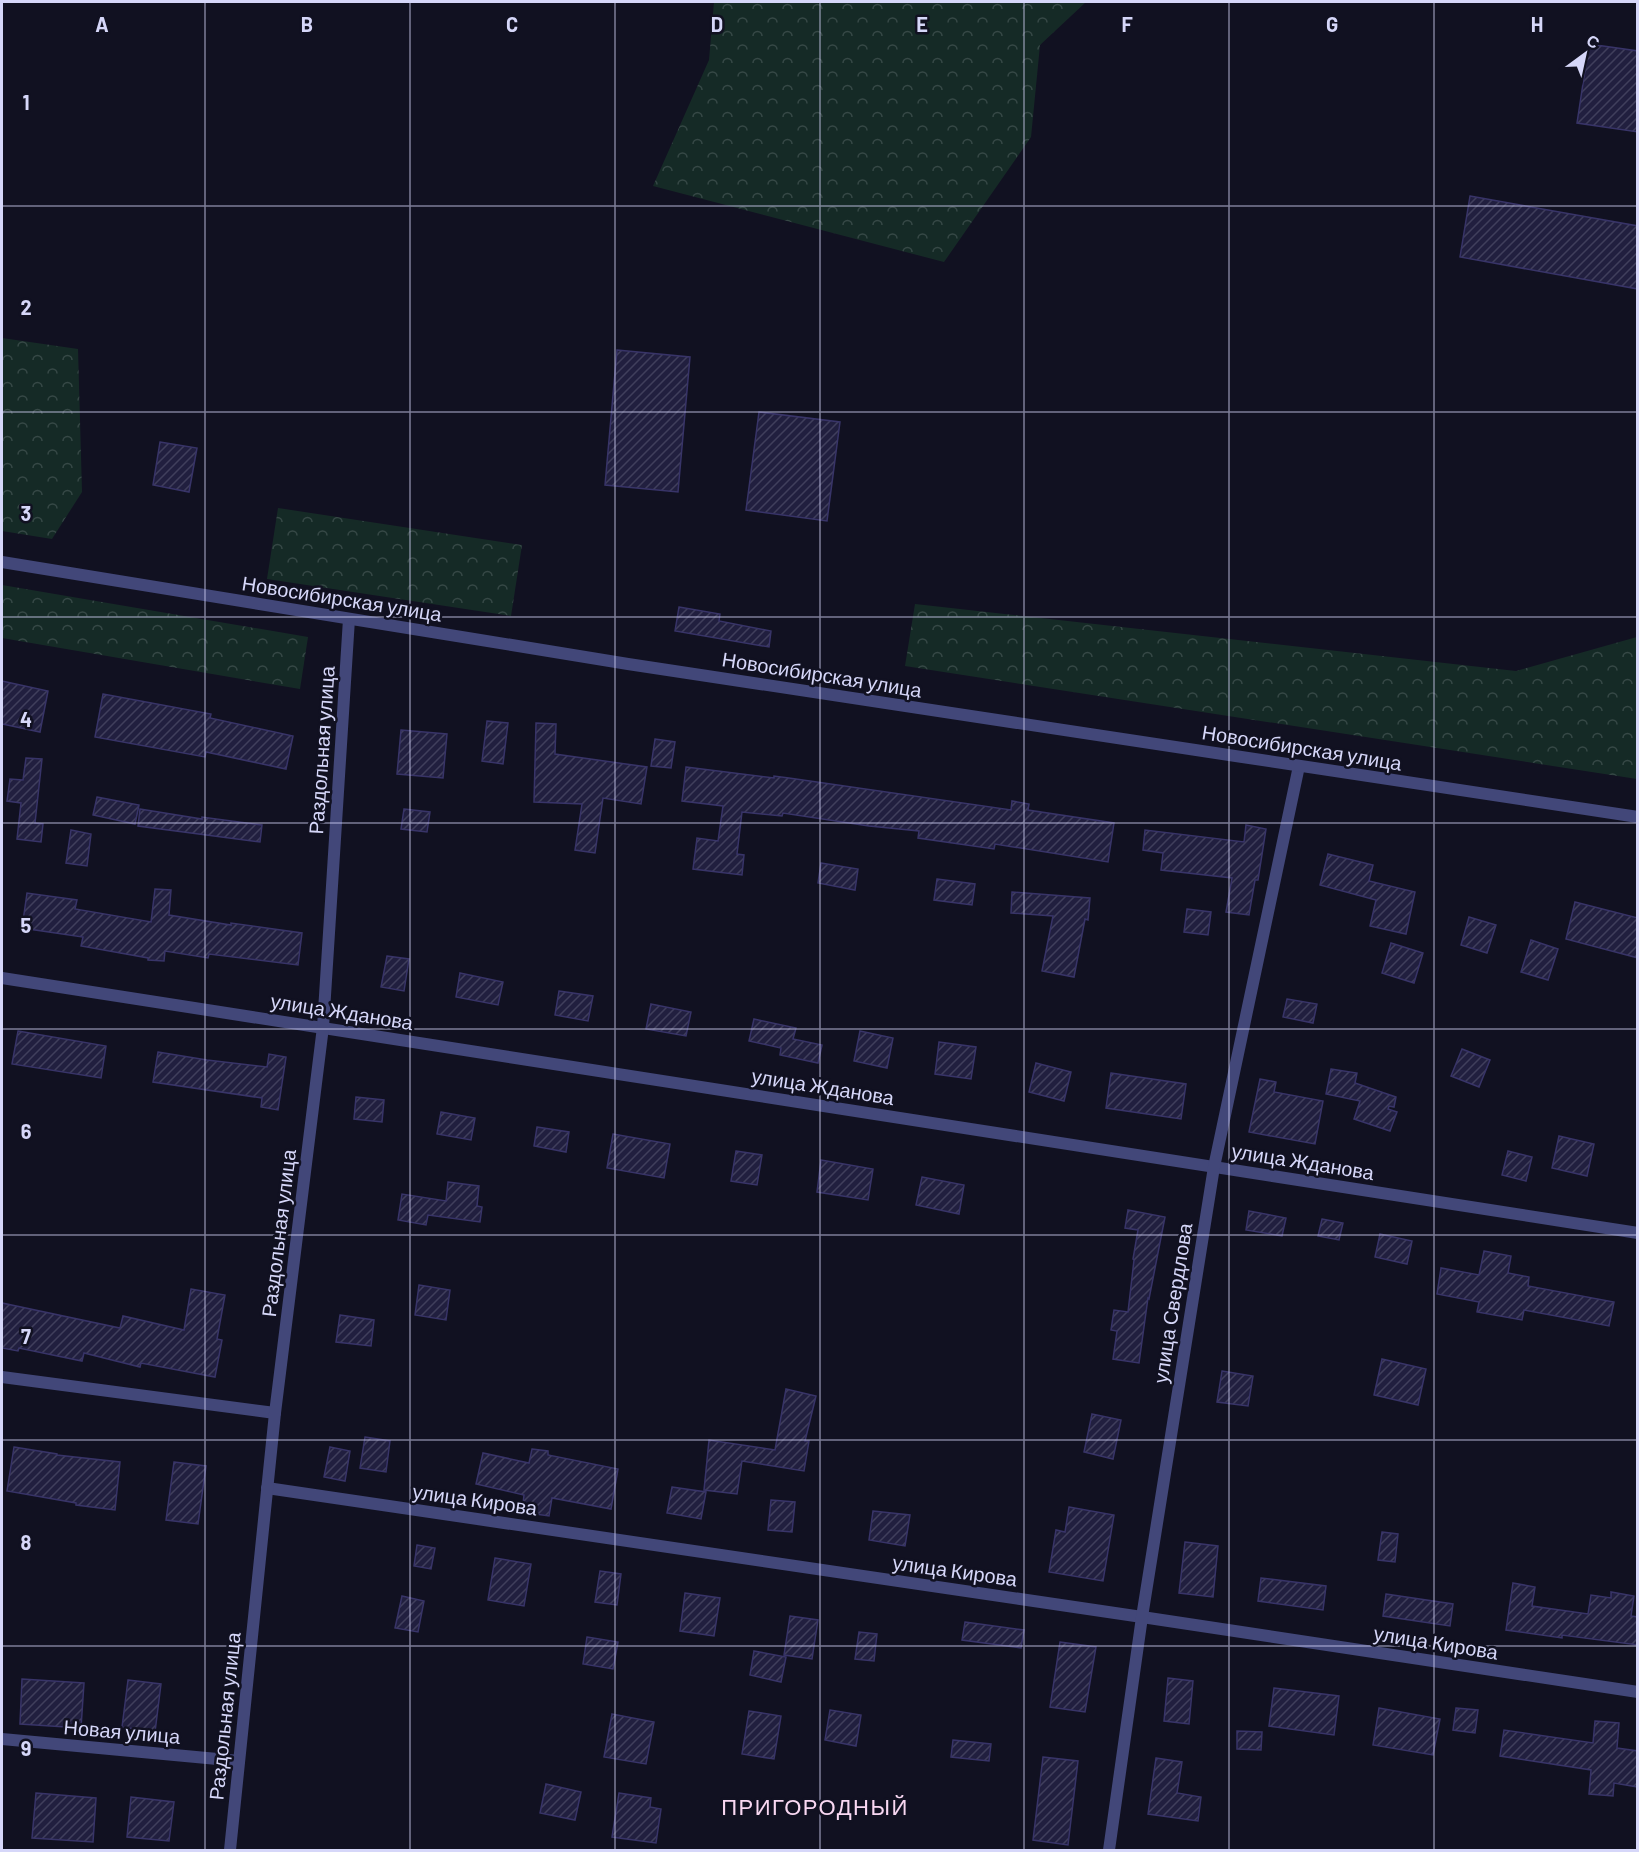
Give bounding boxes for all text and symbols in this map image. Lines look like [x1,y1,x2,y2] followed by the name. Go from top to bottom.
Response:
[95,12,109,36] text: A
[301,12,313,36] text: B
[506,12,518,36] text: C
[711,12,723,36] text: D
[916,12,928,36] text: E
[1121,12,1133,36] text: F
[1326,12,1338,36] text: G
[1531,12,1543,36] text: H
[1555,24,1615,84] north arrow
[1583,30,1604,52] text: С
[22,90,30,114] text: 1
[20,295,32,319] text: 2
[21,501,31,525] text: 3
[240,570,445,626] street label: Новосибирская улица
[720,646,925,702] street label: Новосибирская улица
[303,664,339,835] street label: Раздольная улица
[20,707,32,731] text: 4
[1200,719,1405,775] street label: Новосибирская улица
[21,913,32,937] text: 5
[269,988,416,1034] street label: улица Жданова
[750,1063,897,1109] street label: улица Жданова
[21,1119,32,1143] text: 6
[1230,1138,1377,1184] street label: улица Жданова
[256,1147,300,1318] street label: Раздольная улица
[1147,1220,1197,1385] street label: улица Свердлова
[21,1324,31,1348] text: 7
[411,1478,540,1520] street label: улица Кирова
[21,1530,32,1554] text: 8
[891,1549,1020,1591] street label: улица Кирова
[1372,1620,1501,1664] street label: улица Кирова
[203,1630,245,1801] street label: Раздольная улица
[63,1714,182,1748] street label: Новая улица
[21,1736,31,1760] text: 9
[721,1793,909,1820] district label: ПРИГОРОДНЫЙ

